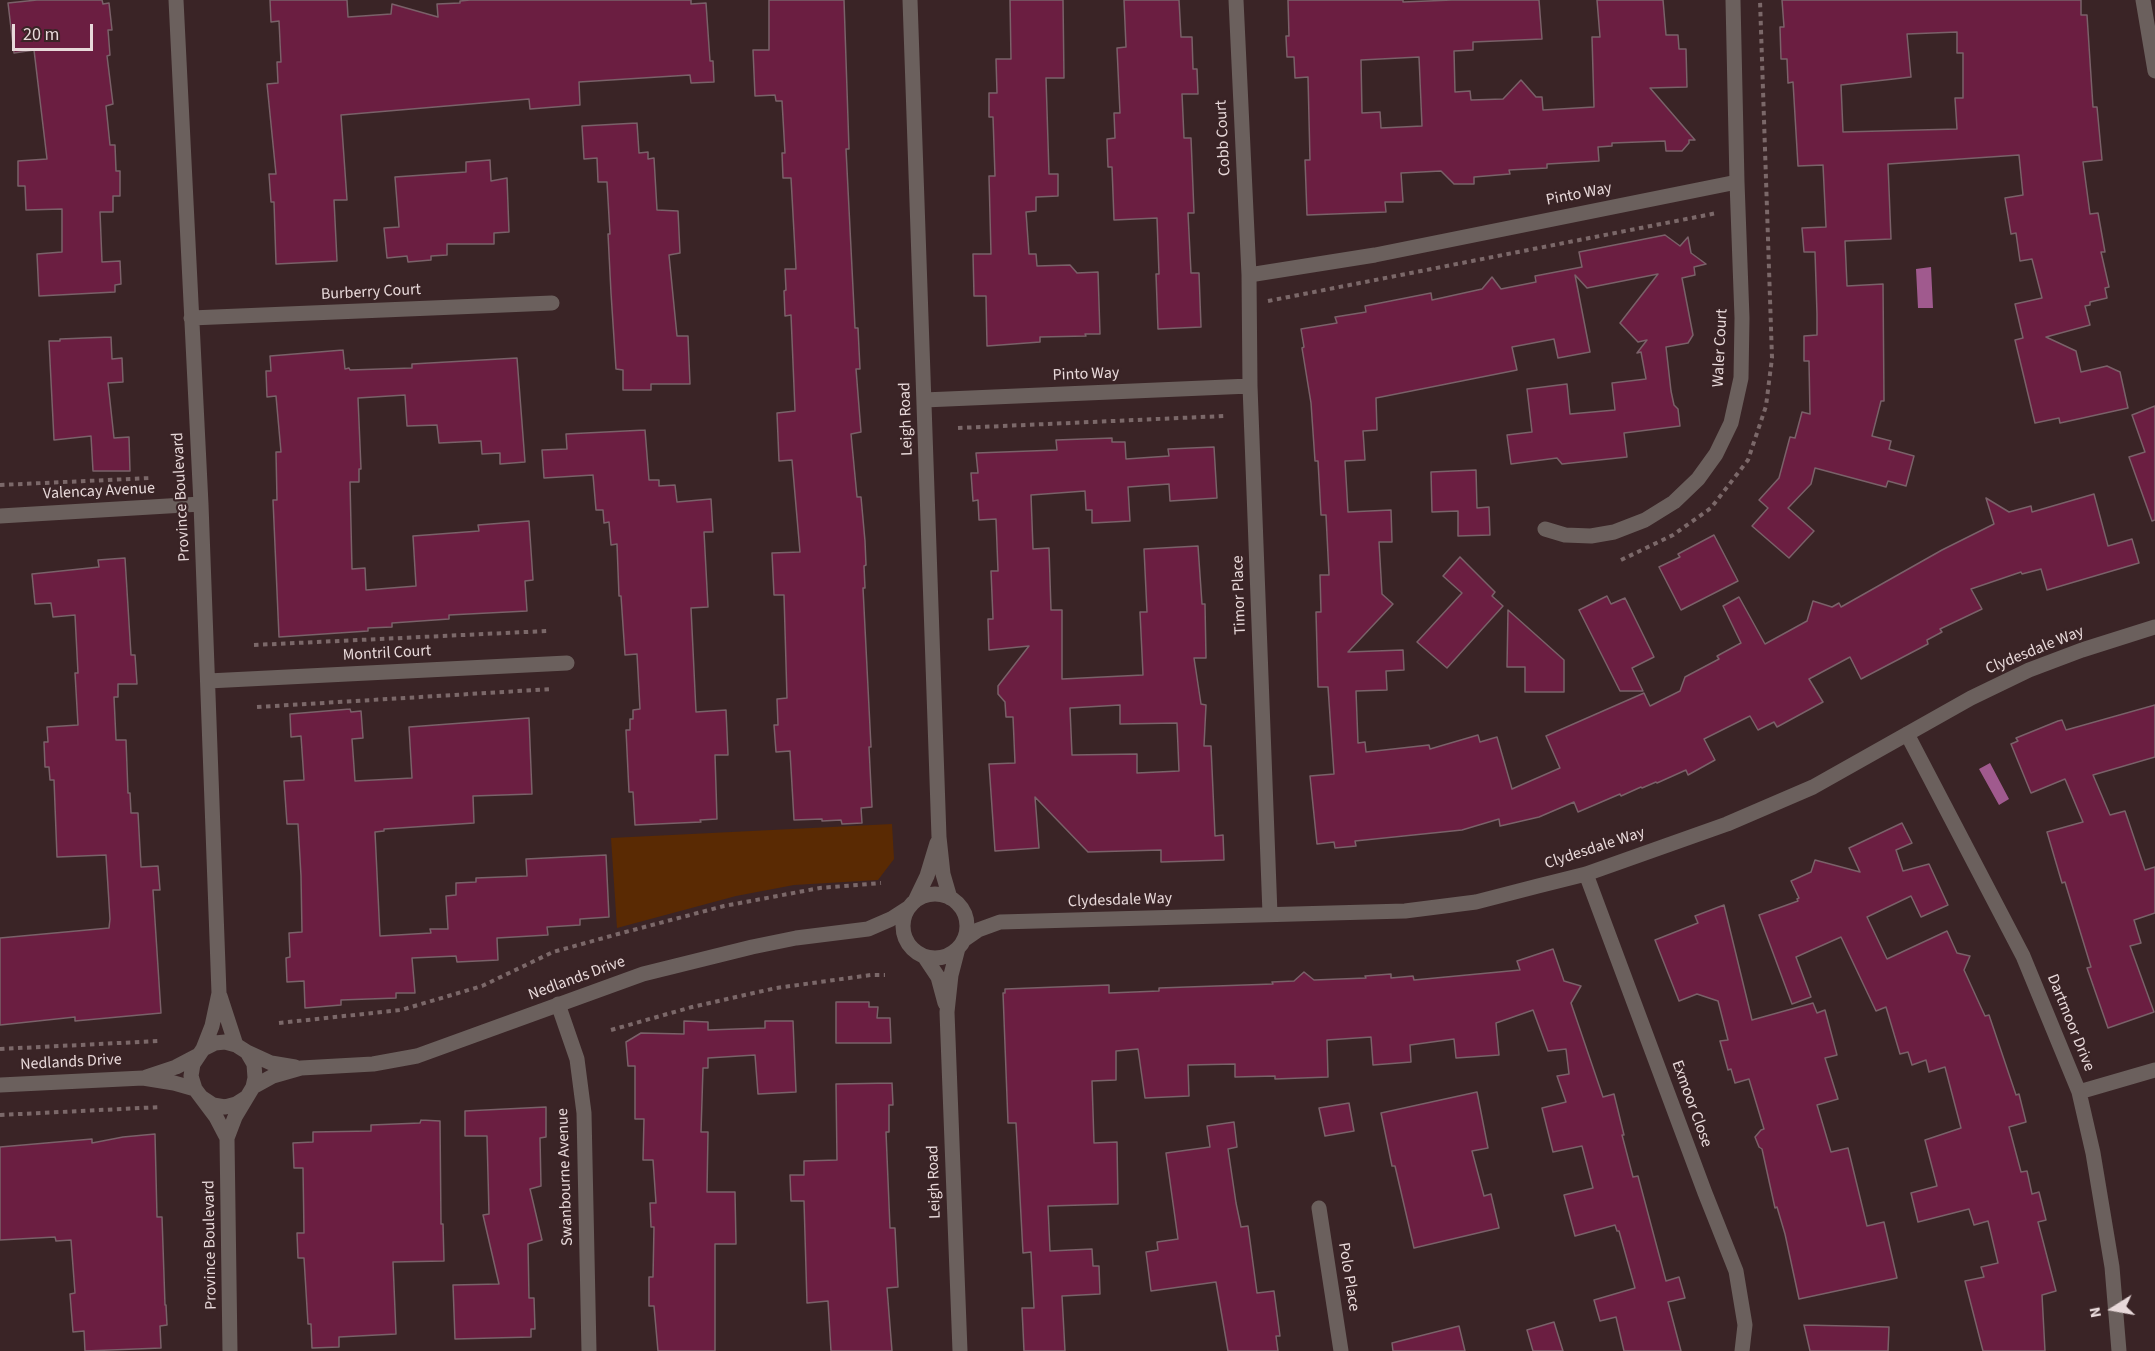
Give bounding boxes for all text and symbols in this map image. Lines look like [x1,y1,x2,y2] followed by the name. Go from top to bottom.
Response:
[15,12,96,50] scale bar
[23,22,59,47] text: 20 m
[1212,99,1236,177] street label: Cobb Court
[1544,179,1614,211] street label: Pinto Way
[321,281,421,305] street label: Burberry Court
[1709,308,1733,388] street label: Waler Court
[1052,364,1120,386] street label: Pinto Way
[896,382,918,456] street label: Leigh Road
[169,432,195,562] street label: Province Boulevard
[43,479,155,505] street label: Valencay Avenue
[1229,555,1251,635] street label: Timor Place
[1983,623,2087,679] street label: Clydesdale Way
[342,642,432,666] street label: Montril Court
[1543,824,1647,874] street label: Clydesdale Way
[1068,890,1172,912] street label: Clydesdale Way
[526,953,628,1005] street label: Nedlands Drive
[2042,972,2098,1074] street label: Dartmoor Drive
[20,1051,122,1075] street label: Nedlands Drive
[1666,1058,1716,1150] street label: Exmoor Close
[554,1108,578,1246] street label: Swanbourne Avenue
[924,1145,946,1219] street label: Leigh Road
[200,1180,222,1310] street label: Province Boulevard
[1333,1241,1363,1313] street label: Polo Place
[2083,1279,2143,1339] north arrow
[2084,1305,2107,1320] text: N

